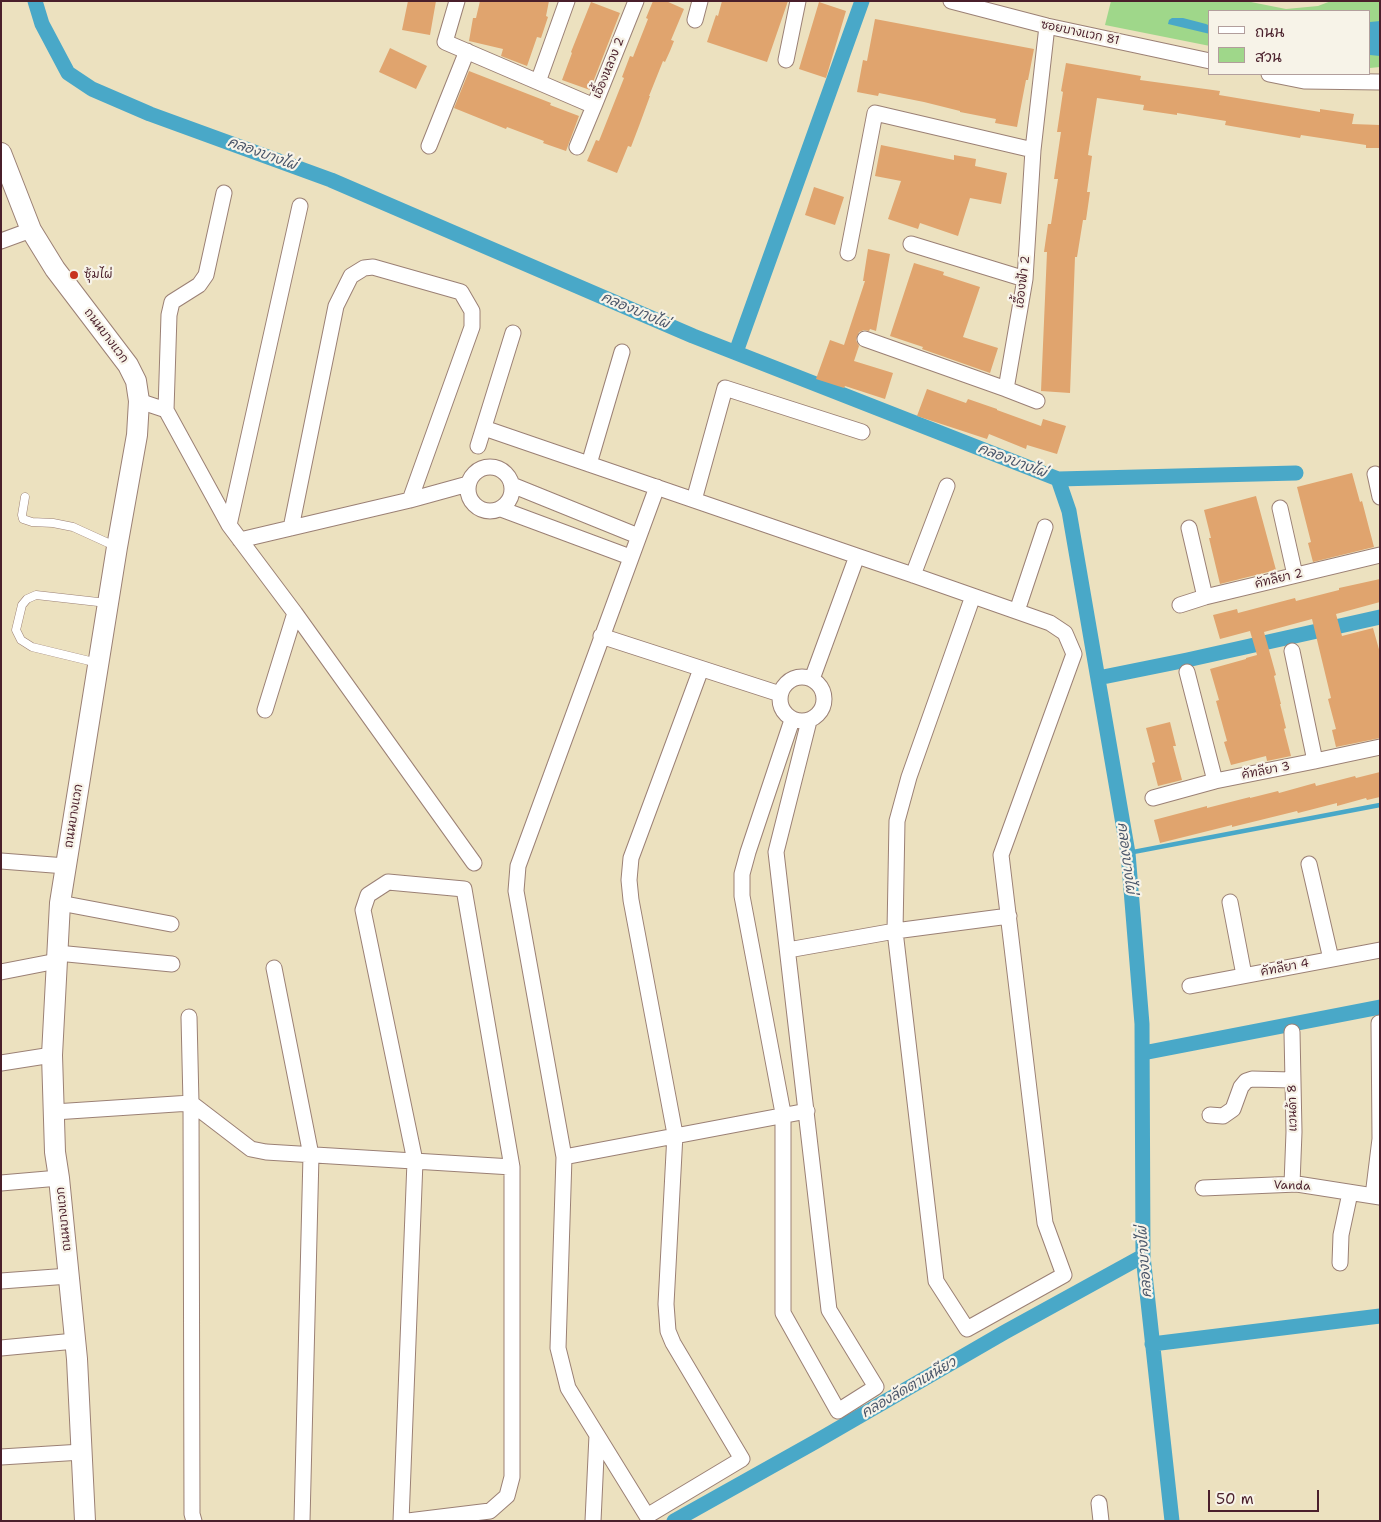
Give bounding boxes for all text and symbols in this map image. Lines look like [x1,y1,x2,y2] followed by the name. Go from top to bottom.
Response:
[1208,10,1371,75] legend
[1039,18,1121,48] street label: ซอยบางแวก 81
[1255,22,1284,42] text: ถนน
[590,35,628,101] street label: เอื้องหลวง 2
[1255,47,1282,67] text: สวน
[225,134,299,174] water label: คลองบางไผ่
[1013,255,1033,309] street label: เอื้องฟ้า 2
[84,268,112,282] place label: ซุ้มไผ่
[68,269,80,281] marker: ซุ้มไผ่
[599,289,671,333] water label: คลองบางไผ่
[81,306,131,366] street label: ถนนบางแวก
[975,440,1049,482] water label: คลองบางไผ่
[1254,566,1304,592] street label: คัทลียา 2
[1241,759,1291,783] street label: คัทลียา 3
[62,783,86,849] street label: ถนนบางแวก
[1113,821,1139,895] water label: คลองบางไผ่
[1260,956,1310,980] street label: คัทลียา 4
[1285,1084,1301,1132] street label: แวนด้า 8
[1273,1178,1311,1194] street label: Vanda
[53,1186,75,1252] street label: ถนนบางแวก
[1134,1226,1156,1298] water label: คลองบางไผ่
[859,1354,959,1422] water label: คลองลัดตาเหนียว
[1211,1480,1322,1512] scale bar
[1216,1489,1254,1509] text: 50 m

